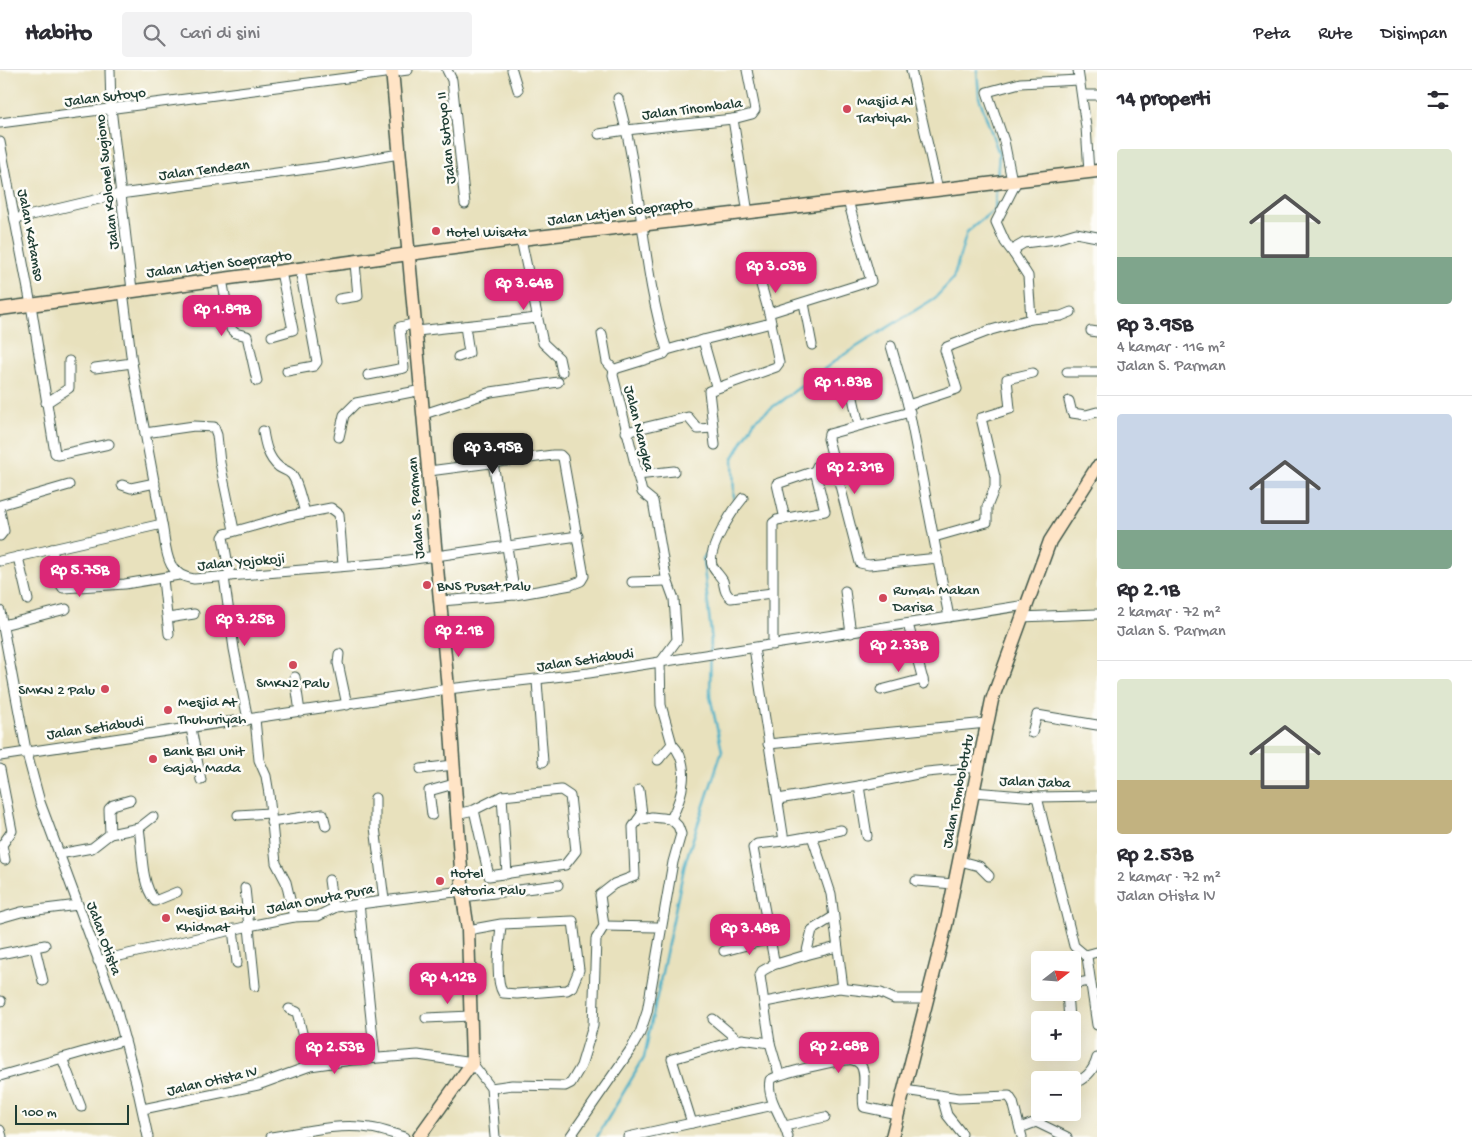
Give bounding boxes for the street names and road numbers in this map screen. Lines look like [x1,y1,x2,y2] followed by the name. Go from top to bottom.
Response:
[64,84,147,112] street label: Jalan Sutoyo
[433,91,461,185] street label: Jalan Sutoyo II
[641,95,744,125] street label: Jalan Tinombala
[92,113,124,250] street label: Jalan Kolonel Sugiono
[158,156,251,185] street label: Jalan Tendean
[12,188,48,283] street label: Jalan Katamso
[547,195,694,231] street label: Jalan Latjen Soeprapto
[146,247,293,283] street label: Jalan Latjen Soeprapto
[619,384,658,474] street label: Jalan Nangka
[404,456,430,559] street label: Jalan S. Parman
[197,550,286,576] street label: Jalan Yojokoji
[536,645,635,677] street label: Jalan Setiabudi
[46,713,145,745] street label: Jalan Setiabudi
[939,733,979,850] street label: Jalan Tombolotutu
[999,773,1071,793] street label: Jalan Jaba
[265,881,376,919] street label: Jalan Onuta Pura
[82,899,125,979] street label: Jalan Otista
[165,1063,260,1101] street label: Jalan Otista IV

